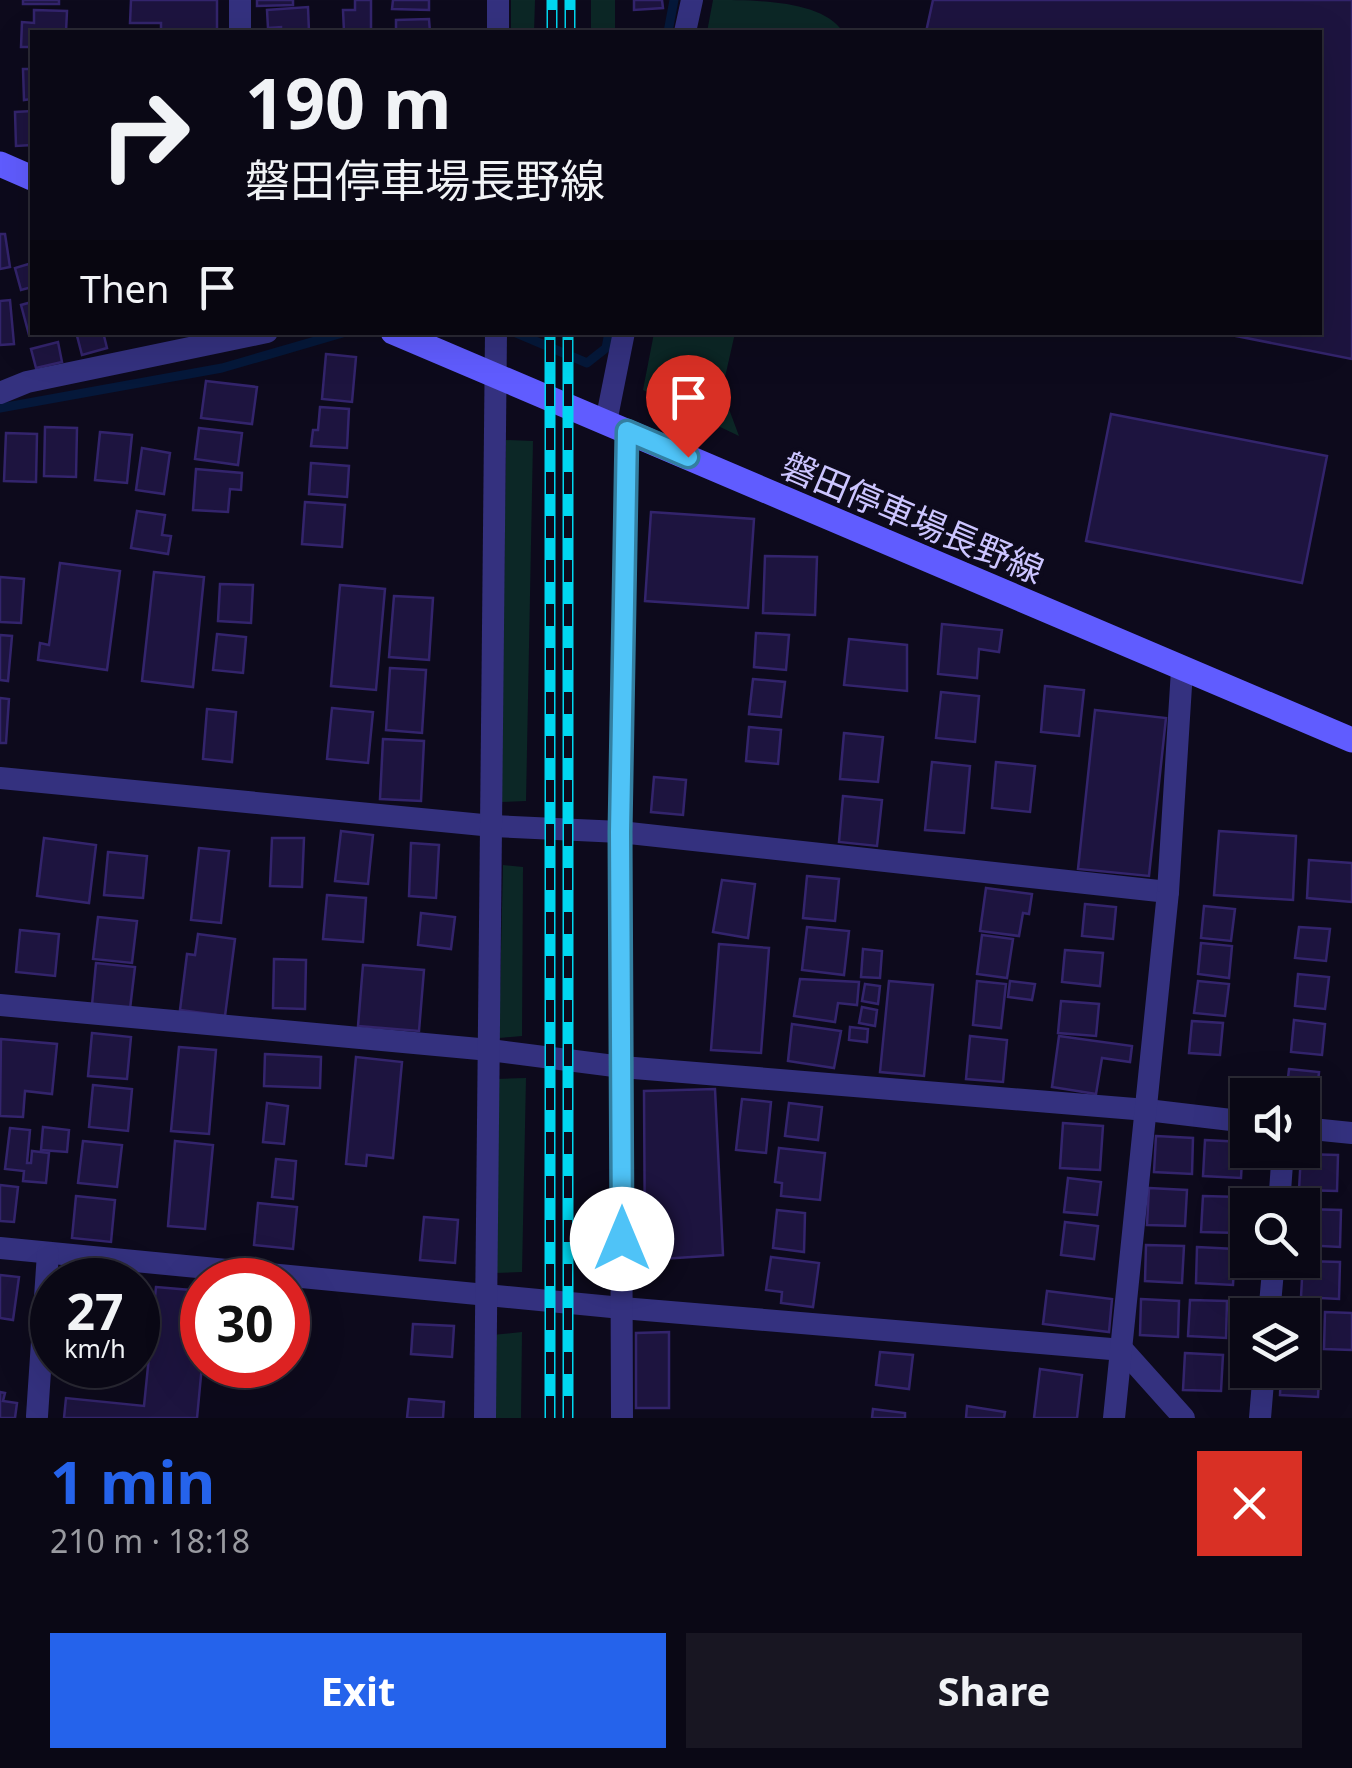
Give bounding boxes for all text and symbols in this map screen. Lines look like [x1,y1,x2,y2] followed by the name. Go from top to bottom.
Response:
[245,54,452,150] text: 190 m
[80,70,210,200] icon: right
[245,149,605,210] text: 磐田停車場長野線
[190,260,245,315] icon: arrive
[80,262,170,314] text: Then
[646,355,731,458] pin
[661,370,716,425] icon: arrive
[775,441,1051,593] street label: 磐田停車場長野線
[1230,1078,1320,1388] map controls
[1230,1078,1320,1168] button: sound
[570,1187,674,1291] position arrow
[1230,1188,1320,1278] button: search
[180,1258,310,1388] speed limit sign: 30
[66,1277,124,1345] text: 27
[1230,1298,1320,1388] button: layers
[64,1331,126,1365] text: km/h
[50,1440,215,1522] text: 1 min
[1197,1451,1302,1556] button: close
[50,1519,250,1562] text: 210 m · 18:18
[50,1633,666,1748] button: Exit
[686,1633,1302,1748] button: Share

